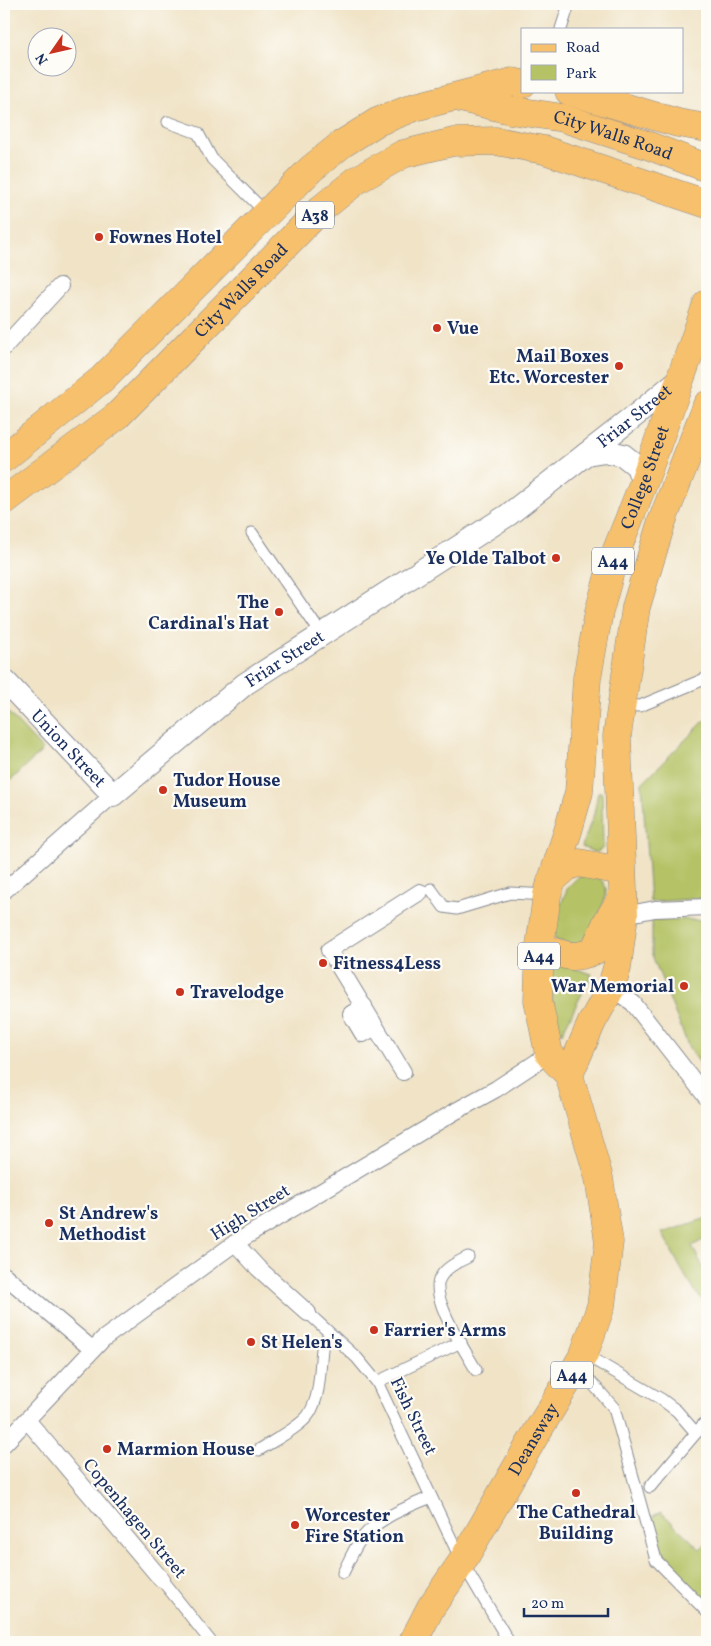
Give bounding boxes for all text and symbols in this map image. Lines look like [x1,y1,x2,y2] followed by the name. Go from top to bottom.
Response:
[28,28,78,78] north arrow
[521,28,684,92] legend
[566,38,600,59] text: Road
[32,49,53,68] text: N
[566,64,597,85] text: Park
[552,106,676,168] street label: City Walls Road
[296,202,334,228] road number: A38
[109,226,222,251] place label: Fownes Hotel
[93,231,105,243] marker: Fownes Hotel
[189,238,295,344] street label: City Walls Road
[447,317,479,342] place label: Vue
[431,322,443,334] marker: Vue
[489,345,609,391] place label: Mail Boxes Etc. Worcester
[613,360,625,372] marker: Mail Boxes Etc. Worcester
[592,379,678,455] street label: Friar Street
[615,422,677,533] street label: College Street
[426,547,546,572] place label: Ye Olde Talbot
[592,548,634,574] road number: A44
[550,552,562,564] marker: Ye Olde Talbot
[148,591,269,637] place label: The Cardinal's Hat
[273,606,285,618] marker: The Cardinal's Hat
[241,625,330,695] street label: Friar Street
[24,705,111,794] street label: Union Street
[173,769,281,815] place label: Tudor House Museum
[157,784,169,796] marker: Tudor House Museum
[518,942,560,969] road number: A44
[333,952,441,977] place label: Fitness4Less
[317,957,329,969] marker: Fitness4Less
[551,975,674,1000] place label: War Memorial
[678,980,690,992] marker: War Memorial
[190,981,284,1006] place label: Travelodge
[174,986,186,998] marker: Travelodge
[206,1179,295,1248] street label: High Street
[59,1202,158,1248] place label: St Andrew's Methodist
[43,1217,55,1229] marker: St Andrew's Methodist
[384,1319,506,1344] place label: Farrier's Arms
[368,1324,380,1336] marker: Farrier's Arms
[261,1331,342,1356] place label: St Helen's
[245,1336,257,1348] marker: St Helen's
[551,1362,593,1388] road number: A44
[383,1373,442,1460] street label: Fish Street
[503,1398,566,1481] street label: Deansway
[117,1438,255,1463] place label: Marmion House
[101,1443,113,1455] marker: Marmion House
[76,1454,192,1584] street label: Copenhagen Street
[570,1487,582,1499] marker: The Cathedral Building
[516,1501,636,1547] place label: The Cathedral Building
[305,1504,404,1550] place label: Worcester Fire Station
[289,1519,301,1531] marker: Worcester Fire Station
[524,1586,607,1618] scale bar
[531,1594,564,1615] text: 20 m

